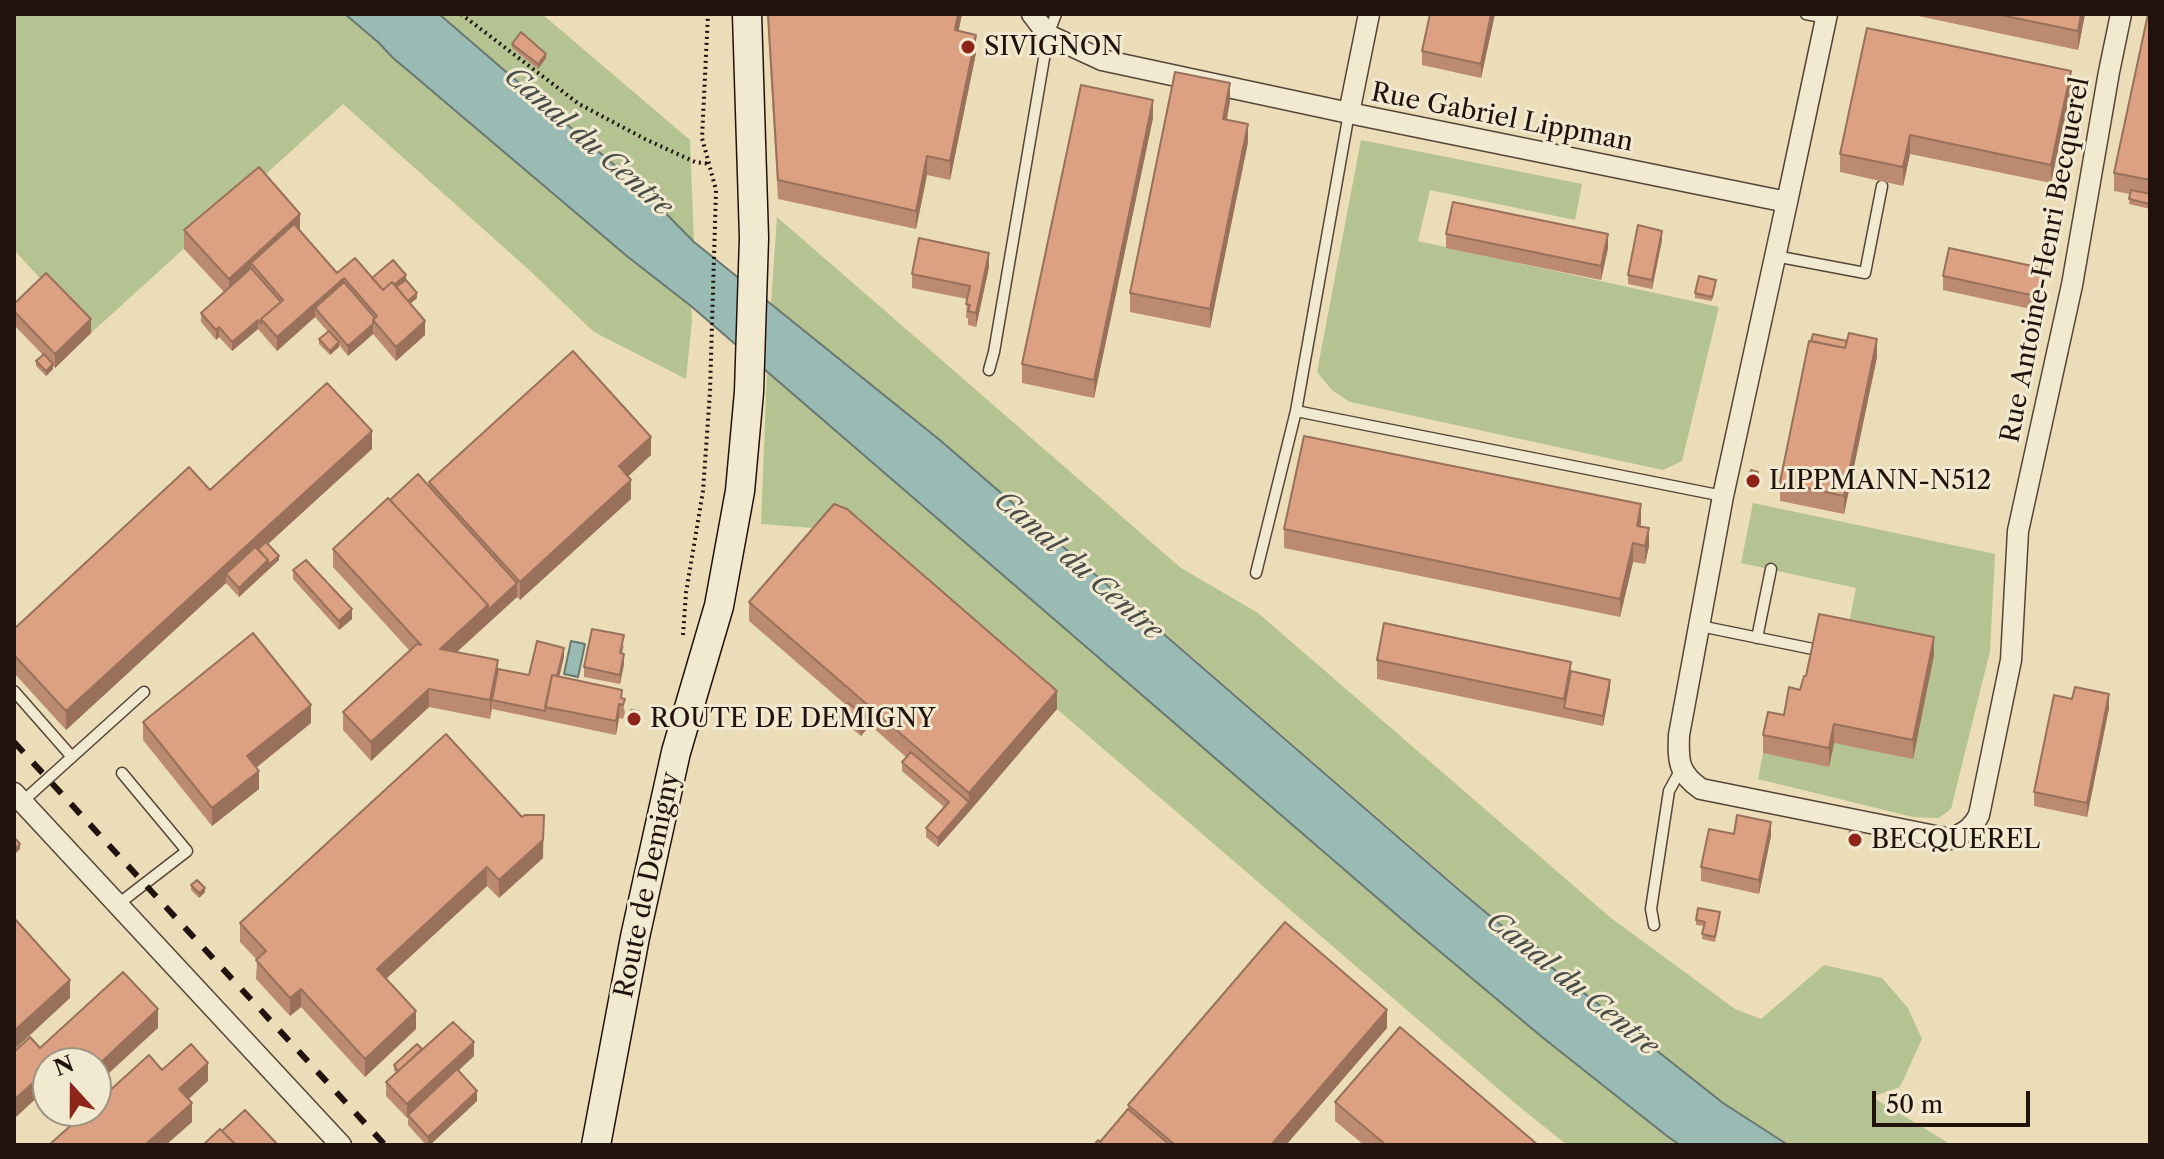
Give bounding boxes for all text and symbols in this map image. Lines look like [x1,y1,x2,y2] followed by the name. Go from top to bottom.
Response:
[984,31,1123,63] place label: SIVIGNON
[959,38,977,56] marker: SIVIGNON
[497,60,679,224] water label: Canal du Centre
[1995,75,2097,445] street label: Rue Antoine-Henri Becquerel
[1368,77,1636,159] street label: Rue Gabriel Lippman
[1769,465,1991,497] place label: LIPPMANN-N512
[1744,472,1762,490] marker: LIPPMANN-N512
[987,484,1169,648] water label: Canal du Centre
[650,703,935,735] place label: ROUTE DE DEMIGNY
[625,710,643,728] marker: ROUTE DE DEMIGNY
[609,769,687,1001] street label: Route de Demigny
[1871,824,2040,856] place label: BECQUEREL
[1846,831,1864,849] marker: BECQUEREL
[1479,904,1665,1064] water label: Canal du Centre
[32,1047,112,1127] north arrow
[50,1050,78,1082] text: N
[1876,1075,2034,1125] scale bar
[1886,1090,1943,1119] text: 50 m

